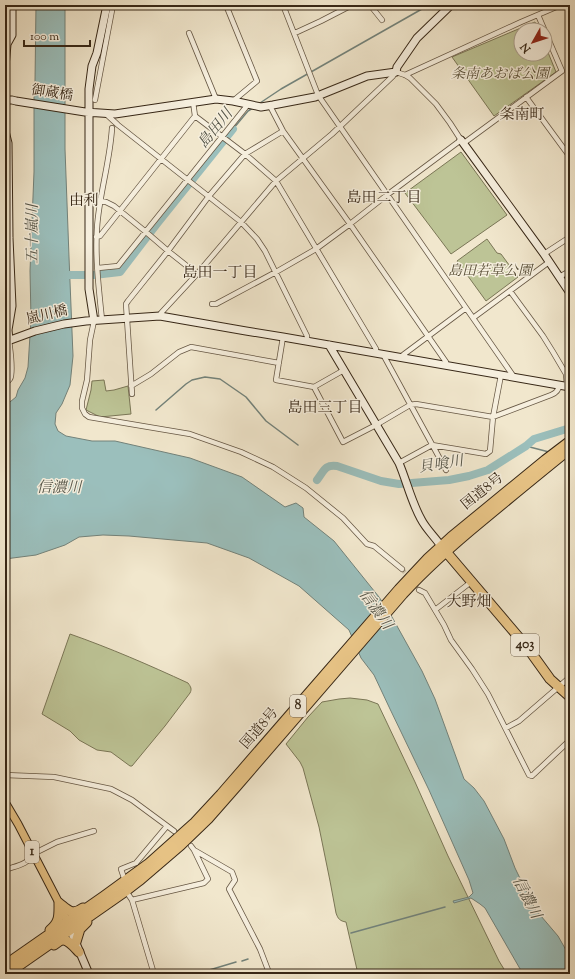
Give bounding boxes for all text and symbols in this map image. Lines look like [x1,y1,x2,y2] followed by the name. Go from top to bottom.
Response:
[24,22,90,48] scale bar
[513,22,553,62] north arrow
[30,28,59,46] text: 100 m
[517,39,536,57] text: N
[451,65,551,85] park label: 条南あおば公園
[30,81,74,107] street label: 御蔵橋
[194,103,240,153] water label: 島田川
[499,105,545,126] district label: 条南町
[346,188,422,209] district label: 島田二丁目
[69,191,99,212] district label: 由利
[23,202,44,264] water label: 五十嵐川
[448,262,534,282] park label: 島田若草公園
[182,263,258,284] district label: 島田一丁目
[24,302,70,330] street label: 嵐川橋
[287,398,363,419] district label: 島田三丁目
[417,451,467,479] water label: 貝喰川
[458,469,508,515] street label: 国道8号
[36,478,83,499] water label: 信濃川
[353,586,398,636] water label: 信濃川
[446,592,492,613] district label: 大野畑
[511,634,539,656] road number: 403
[290,695,306,717] road number: 8
[236,704,284,754] street label: 国道8号
[25,841,39,863] road number: 1
[506,873,546,925] water label: 信濃川

